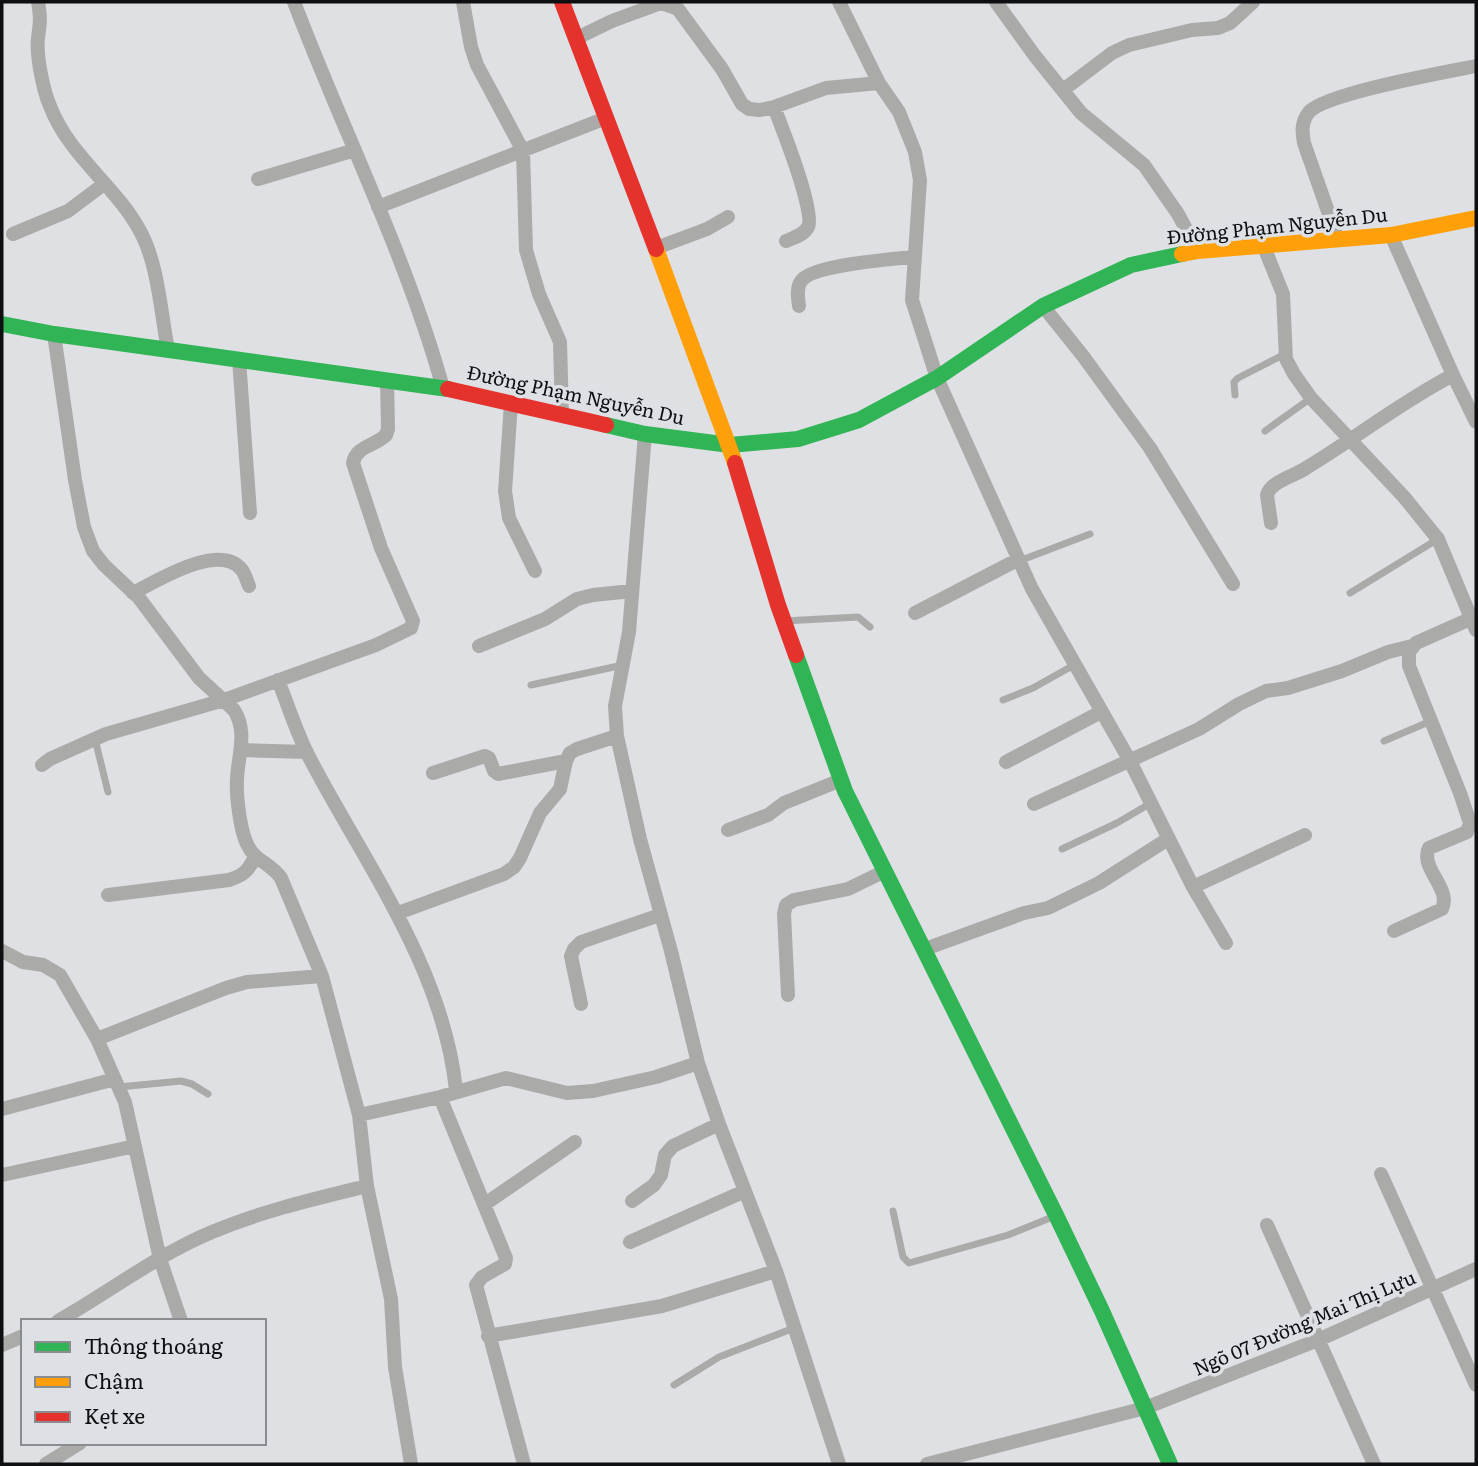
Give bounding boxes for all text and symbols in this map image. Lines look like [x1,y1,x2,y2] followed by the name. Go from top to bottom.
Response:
[1165,199,1389,251] street label: Đường Phạm Nguyễn Du
[465,357,687,431] street label: Đường Phạm Nguyễn Du
[1188,1262,1420,1382] street label: Ngõ 07 Đường Mai Thị Lựu
[21,1319,266,1445] legend
[84,1329,223,1360] text: Thông thoáng
[84,1364,144,1395] text: Chậm
[84,1399,145,1430] text: Kẹt xe

